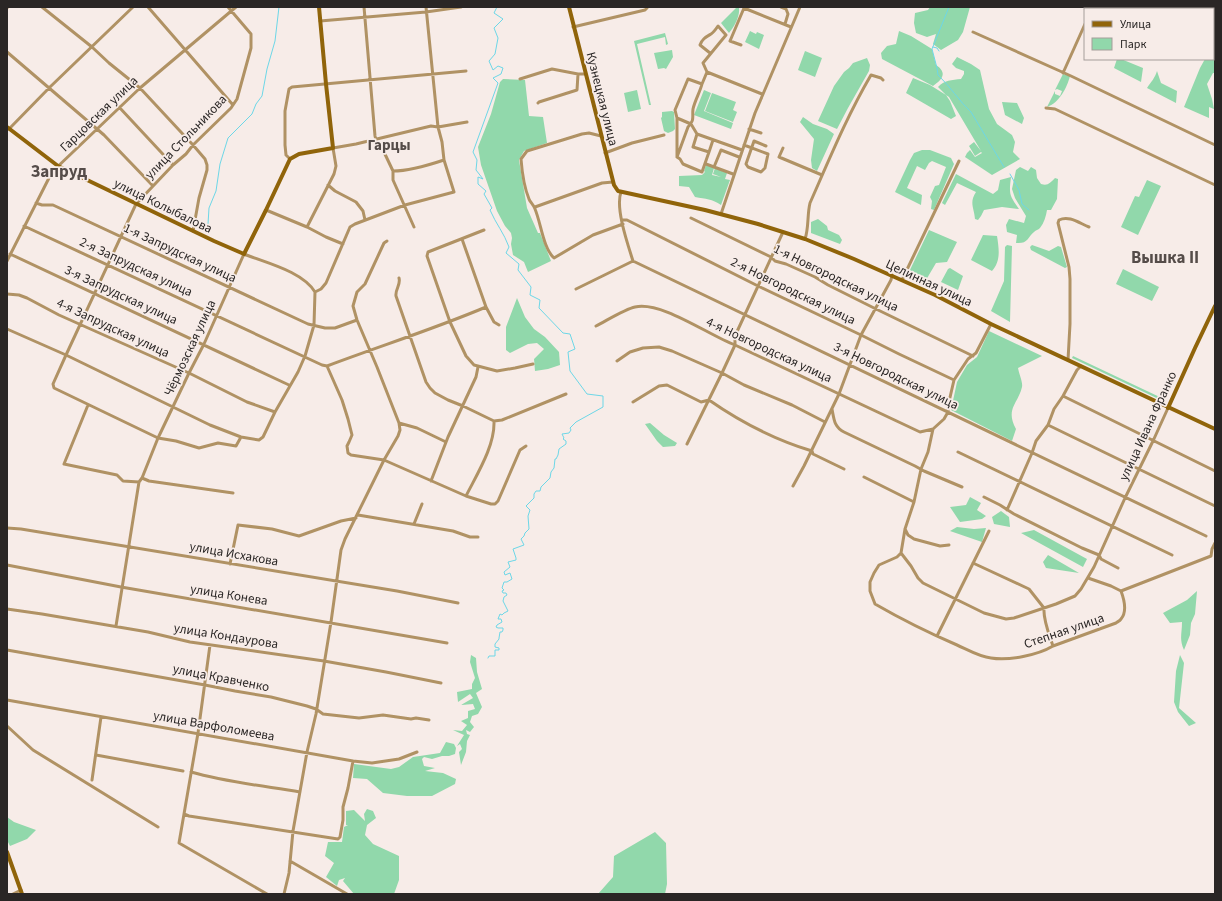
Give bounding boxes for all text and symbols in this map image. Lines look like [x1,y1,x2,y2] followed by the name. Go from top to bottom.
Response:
[1084,8,1214,60] legend
[1120,16,1151,33] text: Улица
[1120,36,1146,53] text: Парк
[582,50,622,148] street label: Кузнецкая улица
[56,72,142,156] street label: Гарцовская улица
[141,91,231,183] street label: улица Стольникова
[367,135,411,156] district label: Гарцы
[31,160,87,184] district label: Запруд
[111,174,215,238] street label: улица Колыбалова
[121,219,239,287] street label: 1-я Запрудская улица
[77,233,195,301] street label: 2-я Запрудская улица
[770,240,902,316] street label: 1-я Новгородская улица
[1131,246,1199,270] district label: Вышка II
[727,253,859,329] street label: 2-я Новгородская улица
[883,255,975,311] street label: Целинная улица
[62,261,180,329] street label: 3-я Запрудская улица
[54,294,172,362] street label: 4-я Запрудская улица
[160,297,220,399] street label: Чёрмозская улица
[703,313,835,387] street label: 4-я Новгородская улица
[830,338,962,414] street label: 3-я Новгородская улица
[1115,368,1181,484] street label: улица Ивана Франко
[188,537,280,571] street label: улица Исхакова
[189,580,269,610] street label: улица Конева
[1021,609,1107,653] street label: Степная улица
[172,619,280,653] street label: улица Кондаурова
[171,660,271,696] street label: улица Кравченко
[152,706,276,746] street label: улица Варфоломеева

